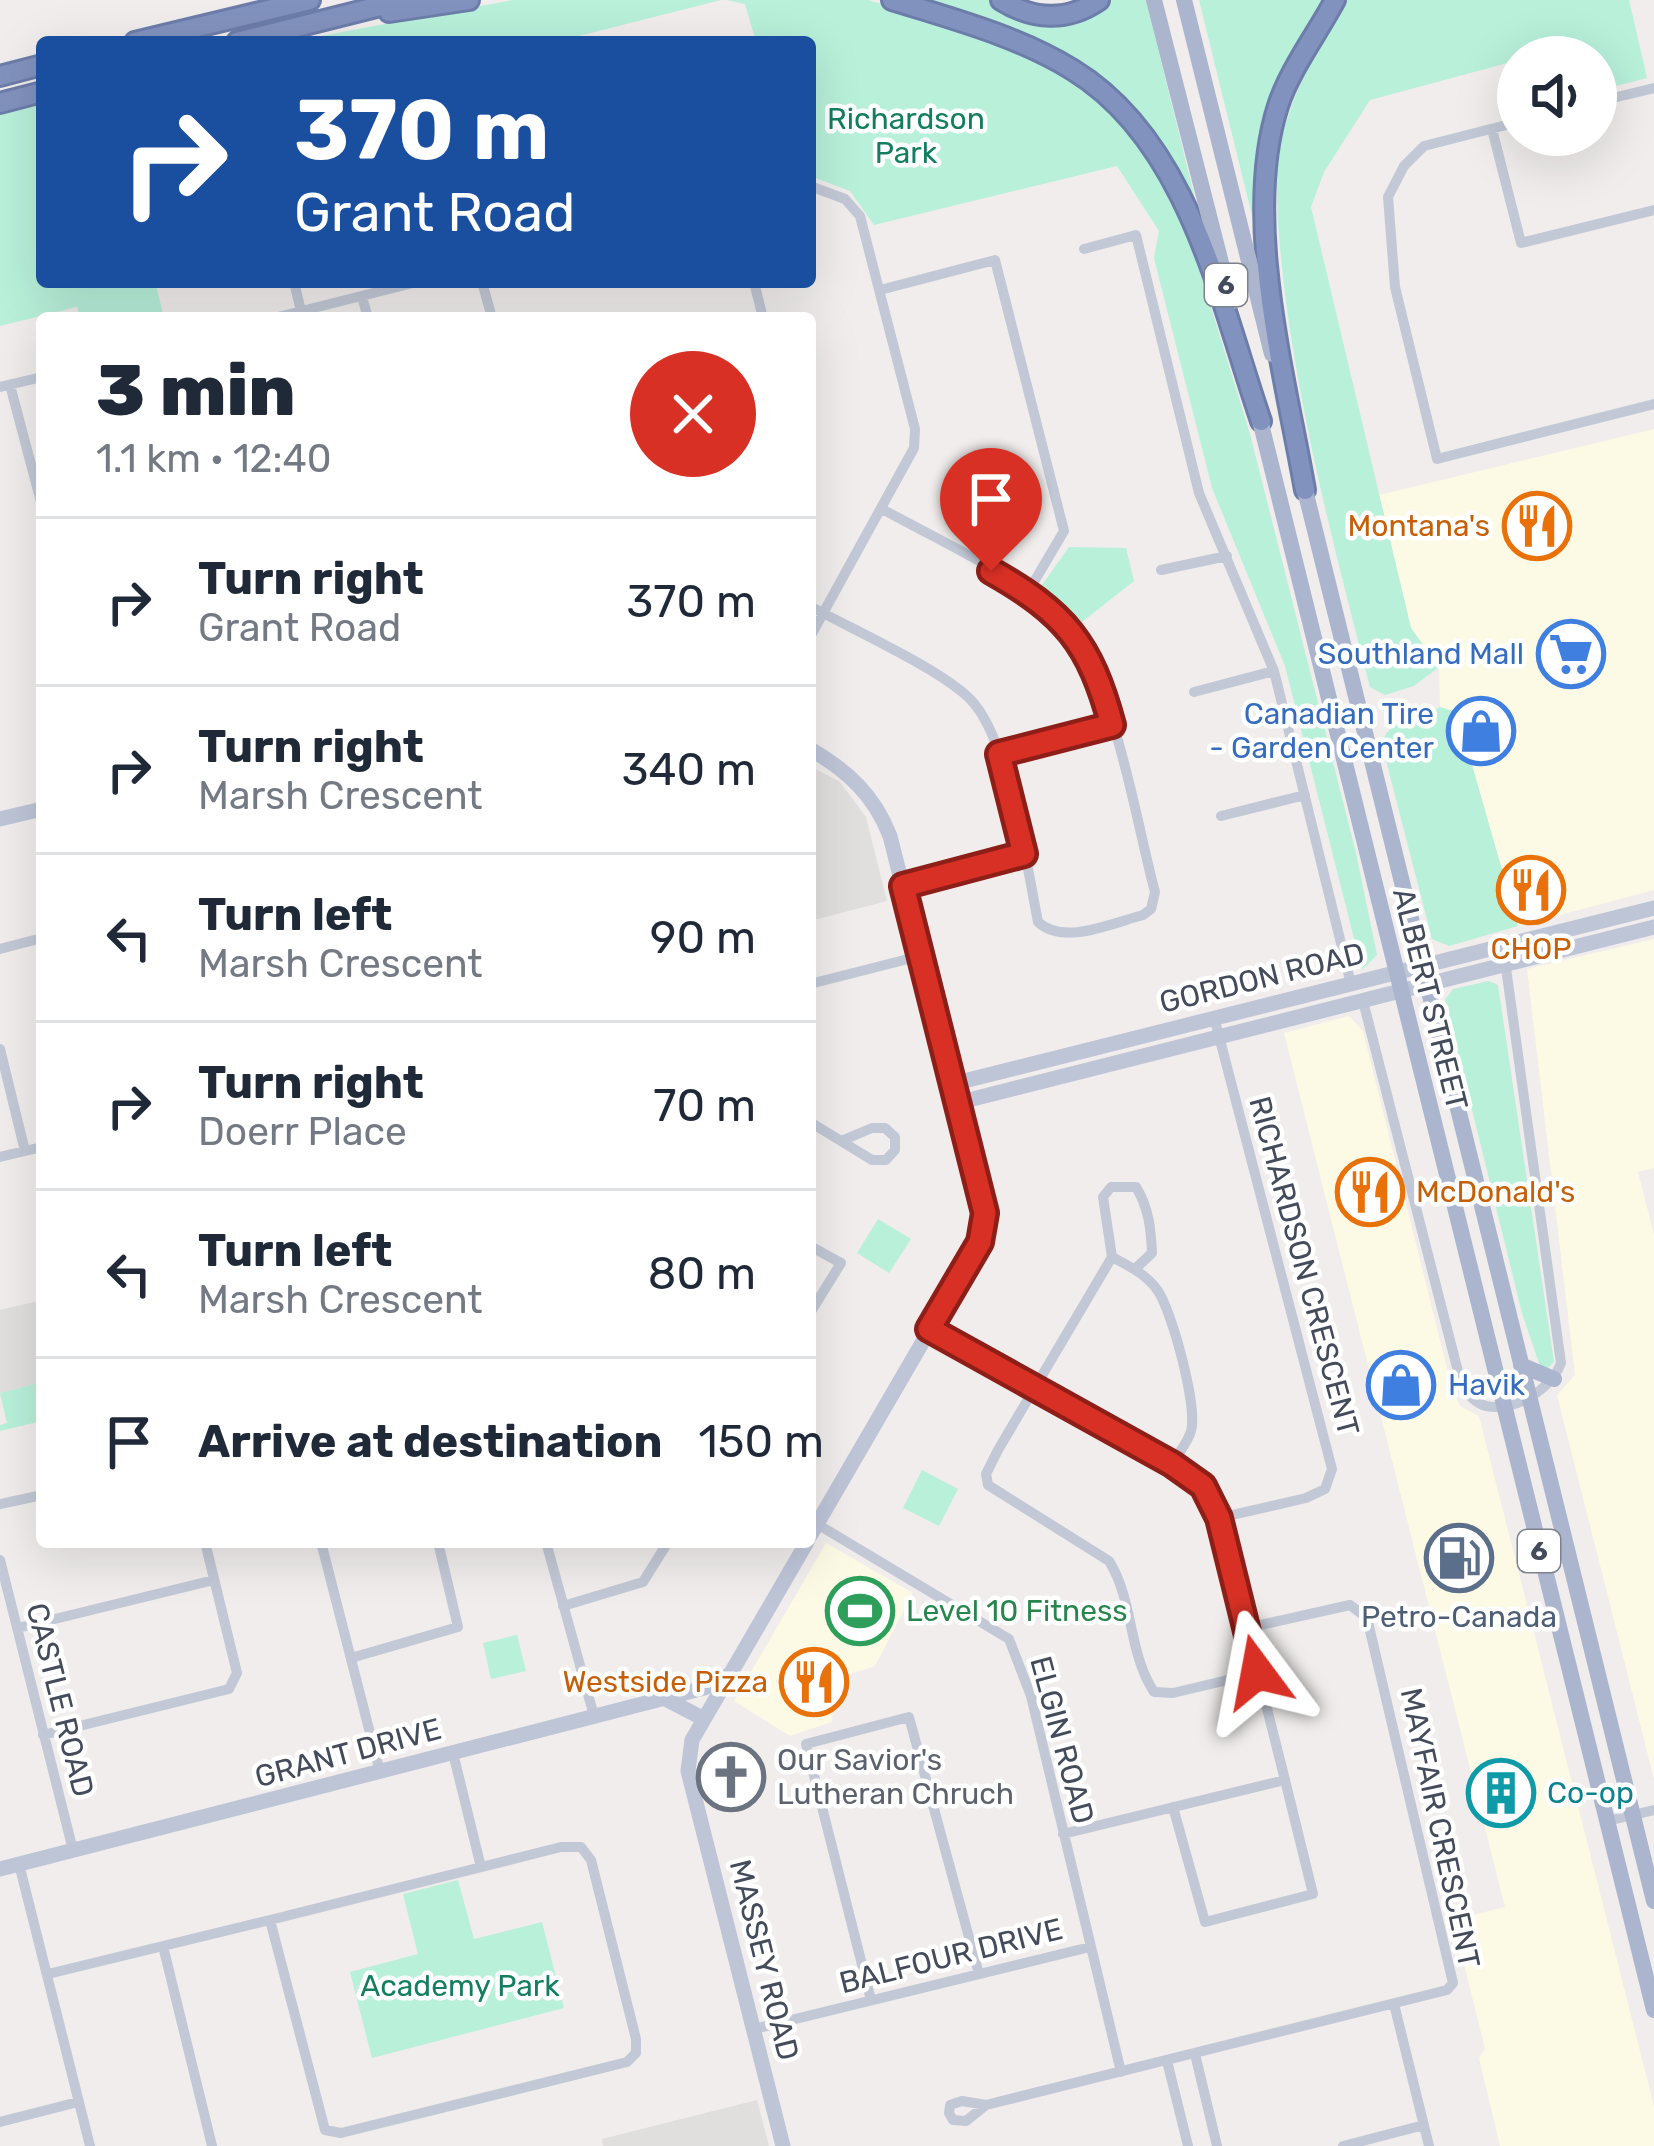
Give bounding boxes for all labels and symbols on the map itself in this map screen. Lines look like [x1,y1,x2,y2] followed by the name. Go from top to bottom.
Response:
[827,101,985,171] park label: Richardson Park
[1205,264,1247,306] road number: 6
[940,448,1042,571] pin
[1502,491,1572,561] restaurant icon: Montana's
[1348,508,1490,544] place label: Montana's
[1536,619,1606,689] supermarket icon: Southland Mall
[1318,636,1524,672] place label: Southland Mall
[1209,696,1435,766] place label: Canadian Tire - Garden Center
[1446,696,1516,766] shop icon: Canadian Tire - Garden Center
[1496,855,1566,925] restaurant icon: CHOP
[1385,884,1475,1114] street label: ALBERT STREET
[1491,931,1571,967] place label: CHOP
[1156,935,1368,1021] street label: GORDON ROAD
[1241,1092,1367,1440] street label: RICHARDSON CRESCENT
[1335,1157,1405,1227] restaurant icon: McDonald's
[1416,1174,1575,1210] place label: McDonald's
[1366,1350,1436,1420] shop icon: Havik
[1448,1367,1526,1403] place label: Havik
[1424,1523,1494,1593] fuel station icon: Petro-Canada
[1518,1530,1560,1572] road number: 6
[825,1576,895,1646] sports icon: Level 10 Fitness
[906,1593,1128,1629] place label: Level 10 Fitness
[1361,1599,1557,1635] place label: Petro-Canada
[19,1600,101,1800] street label: CASTLE ROAD
[1194,1609,1320,1735] position arrow
[779,1647,849,1717] restaurant icon: Westside Pizza
[1022,1652,1102,1828] street label: ELGIN ROAD
[563,1664,768,1700] place label: Westside Pizza
[1393,1685,1487,1971] street label: MAYFAIR CRESCENT
[251,1711,445,1795] street label: GRANT DRIVE
[696,1742,766,1812] church icon: Our Savior's Lutheran Chruch
[777,1742,1014,1812] place label: Our Savior's Lutheran Chruch
[1466,1758,1536,1828] building icon: Co-op
[1547,1775,1634,1811] place label: Co-op
[722,1856,806,2064] street label: MASSEY ROAD
[836,1911,1066,2001] street label: BALFOUR DRIVE
[360,1968,560,2004] park label: Academy Park

